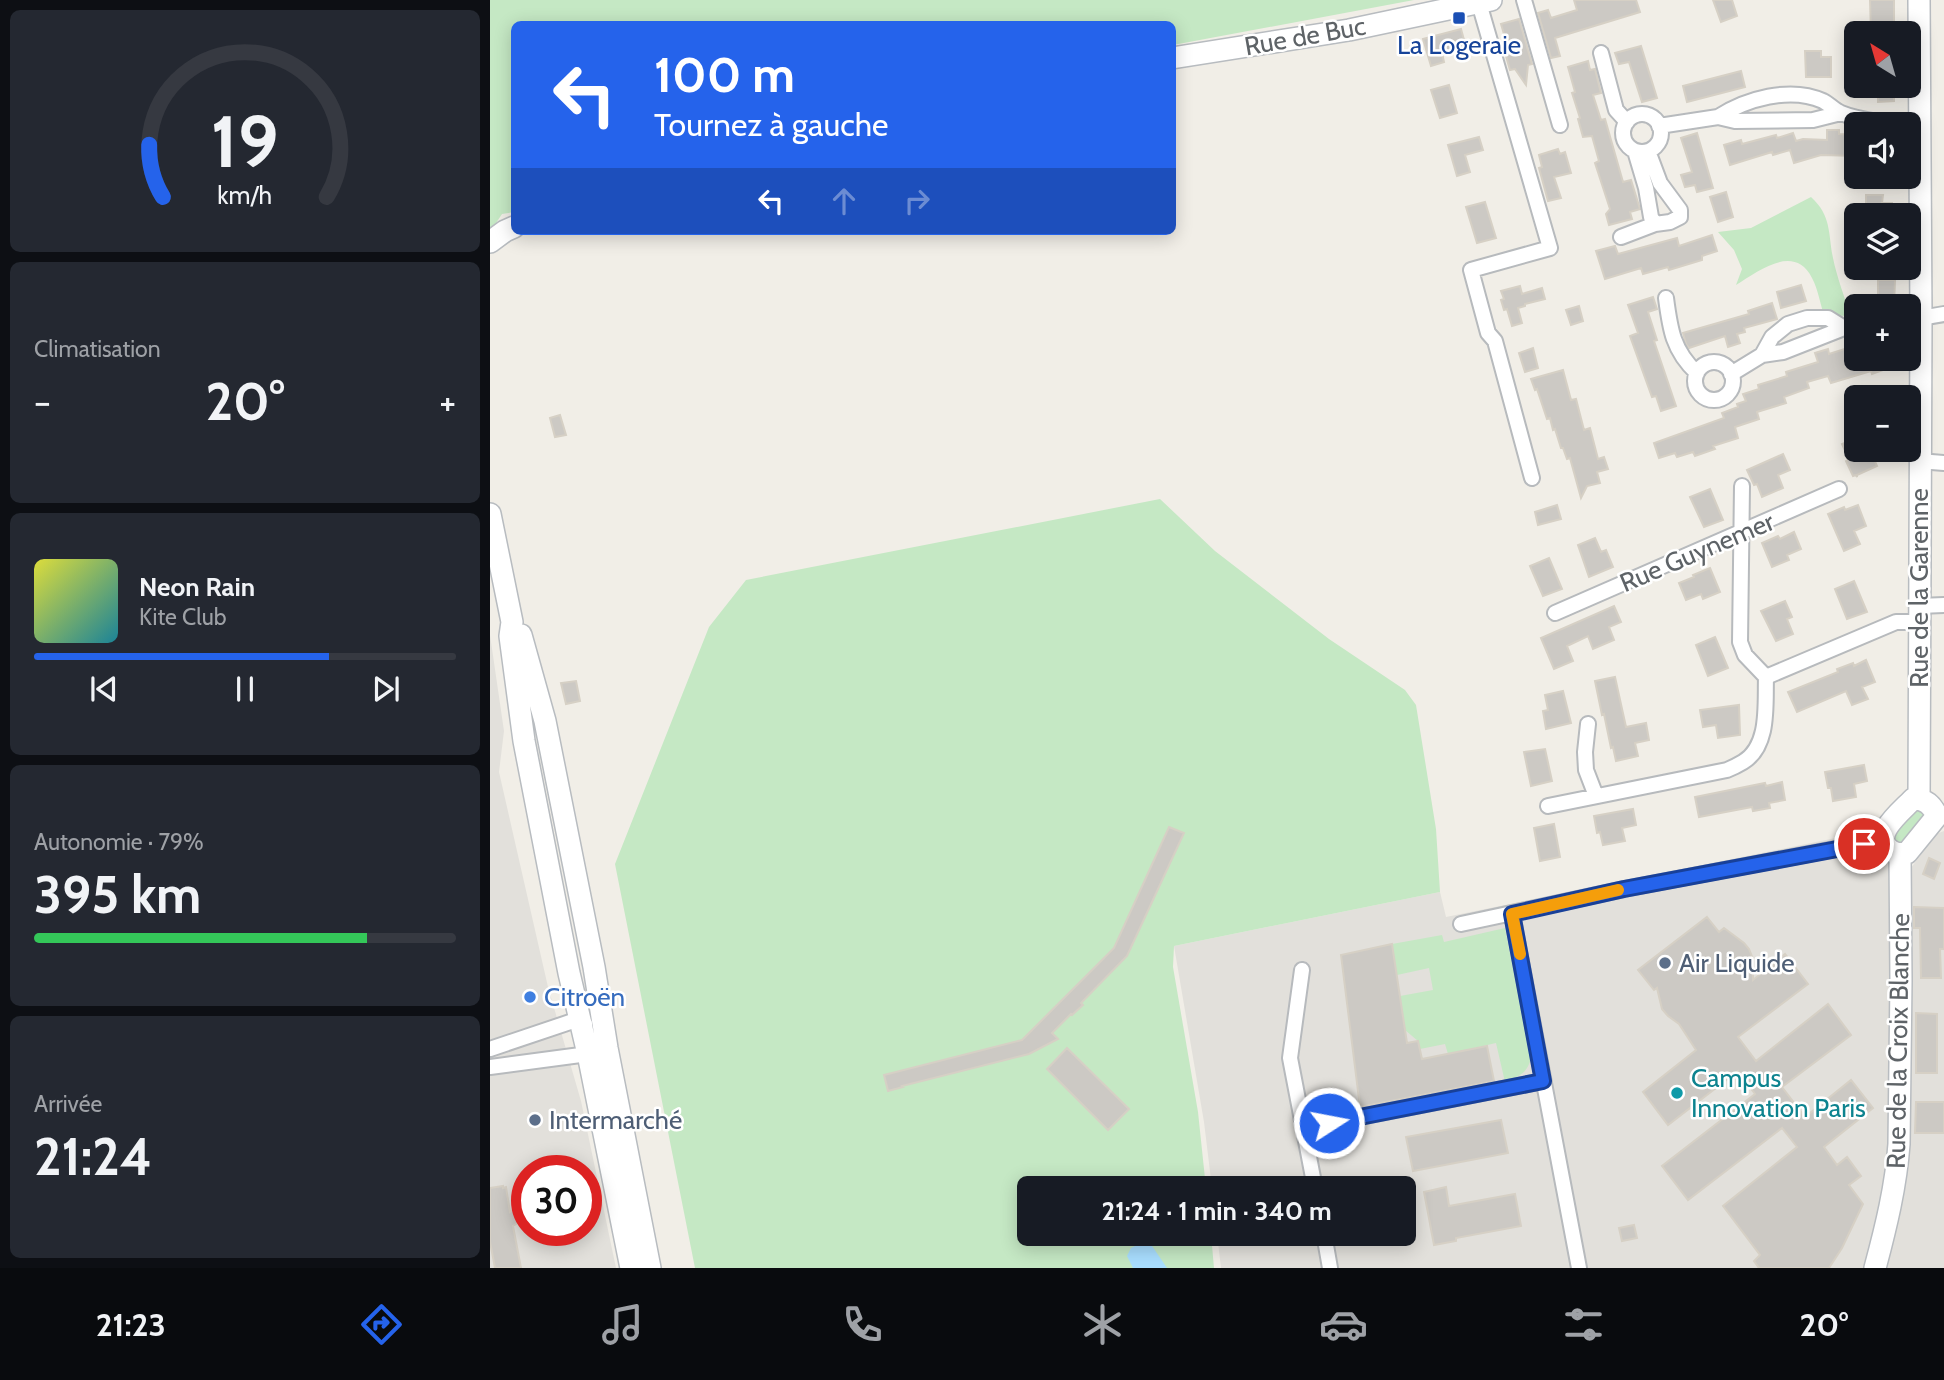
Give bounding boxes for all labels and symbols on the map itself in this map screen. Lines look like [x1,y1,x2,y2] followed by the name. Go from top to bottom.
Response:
[1242,10,1368,62] street label: Rue de Buc
[1451,10,1467,26] marker: La Logeraie
[1844,21,1922,98] north arrow
[1397,29,1521,61] place label: La Logeraie
[1903,488,1935,688] street label: Rue de la Garenne
[1615,505,1780,599] street label: Rue Guynemer
[1834,814,1894,874] pin
[1880,913,1916,1169] street label: Rue de la Croix Blanche
[1679,947,1795,979] place label: Air Liquide
[1657,955,1673,971] marker: Air Liquide
[544,981,625,1013] place label: Citroën
[522,989,538,1005] marker: Citroën
[1691,1062,1866,1124] place label: Campus Innovation Paris
[1669,1085,1685,1101] marker: Campus Innovation Paris
[1292,1086,1366,1160] position arrow
[549,1104,682,1136] place label: Intermarché
[527,1112,543,1128] marker: Intermarché
[511,1155,602,1246] speed limit sign: 30

